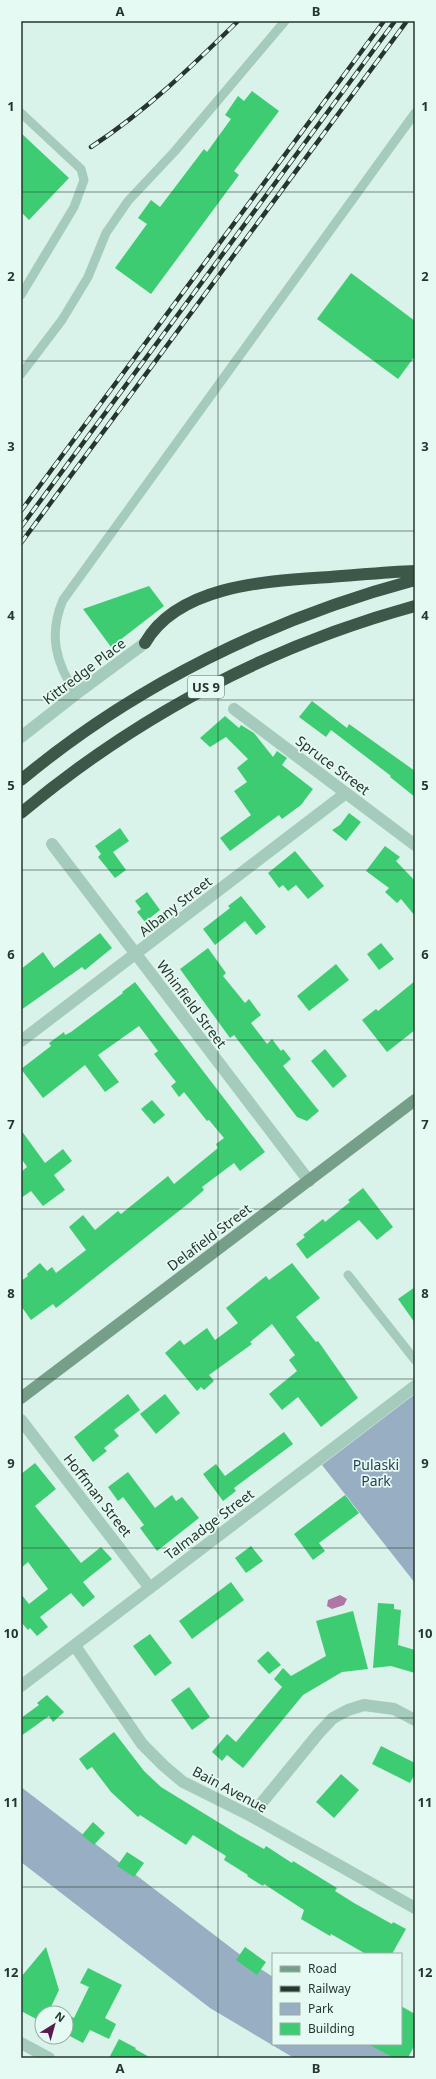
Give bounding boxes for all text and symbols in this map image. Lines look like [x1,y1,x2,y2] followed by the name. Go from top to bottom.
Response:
[116,2,125,20] text: A
[312,2,320,20] text: B
[7,97,15,115] text: 1
[421,97,429,115] text: 1
[7,267,15,285] text: 2
[421,267,429,285] text: 2
[7,437,15,455] text: 3
[421,437,429,455] text: 3
[7,606,15,624] text: 4
[421,606,429,624] text: 4
[39,634,129,708] street label: Kittredge Place
[188,676,224,698] road number: US 9
[292,731,374,799] street label: Spruce Street
[7,776,15,794] text: 5
[421,776,429,794] text: 5
[135,872,215,940] street label: Albany Street
[7,945,15,963] text: 6
[421,945,429,963] text: 6
[153,956,231,1052] street label: Whinfield Street
[7,1115,15,1133] text: 7
[421,1115,429,1133] text: 7
[163,1199,255,1275] street label: Delafield Street
[7,1284,15,1302] text: 8
[421,1284,429,1302] text: 8
[59,1449,137,1541] street label: Hoffman Street
[7,1454,15,1472] text: 9
[421,1454,429,1472] text: 9
[353,1455,399,1490] park label: Pulaski Park
[161,1484,257,1564] street label: Talmadge Street
[4,1624,18,1642] text: 10
[418,1624,432,1642] text: 10
[189,1761,271,1817] street label: Bain Avenue
[4,1793,18,1811] text: 11
[418,1793,432,1811] text: 11
[272,1953,402,2045] legend
[308,1960,337,1977] text: Road
[4,1963,18,1981] text: 12
[418,1963,432,1981] text: 12
[308,1980,352,1997] text: Railway
[308,2000,334,2017] text: Park
[34,2005,74,2045] north arrow
[52,2008,68,2025] text: N
[308,2020,355,2037] text: Building
[116,2059,125,2077] text: A
[312,2059,320,2077] text: B

